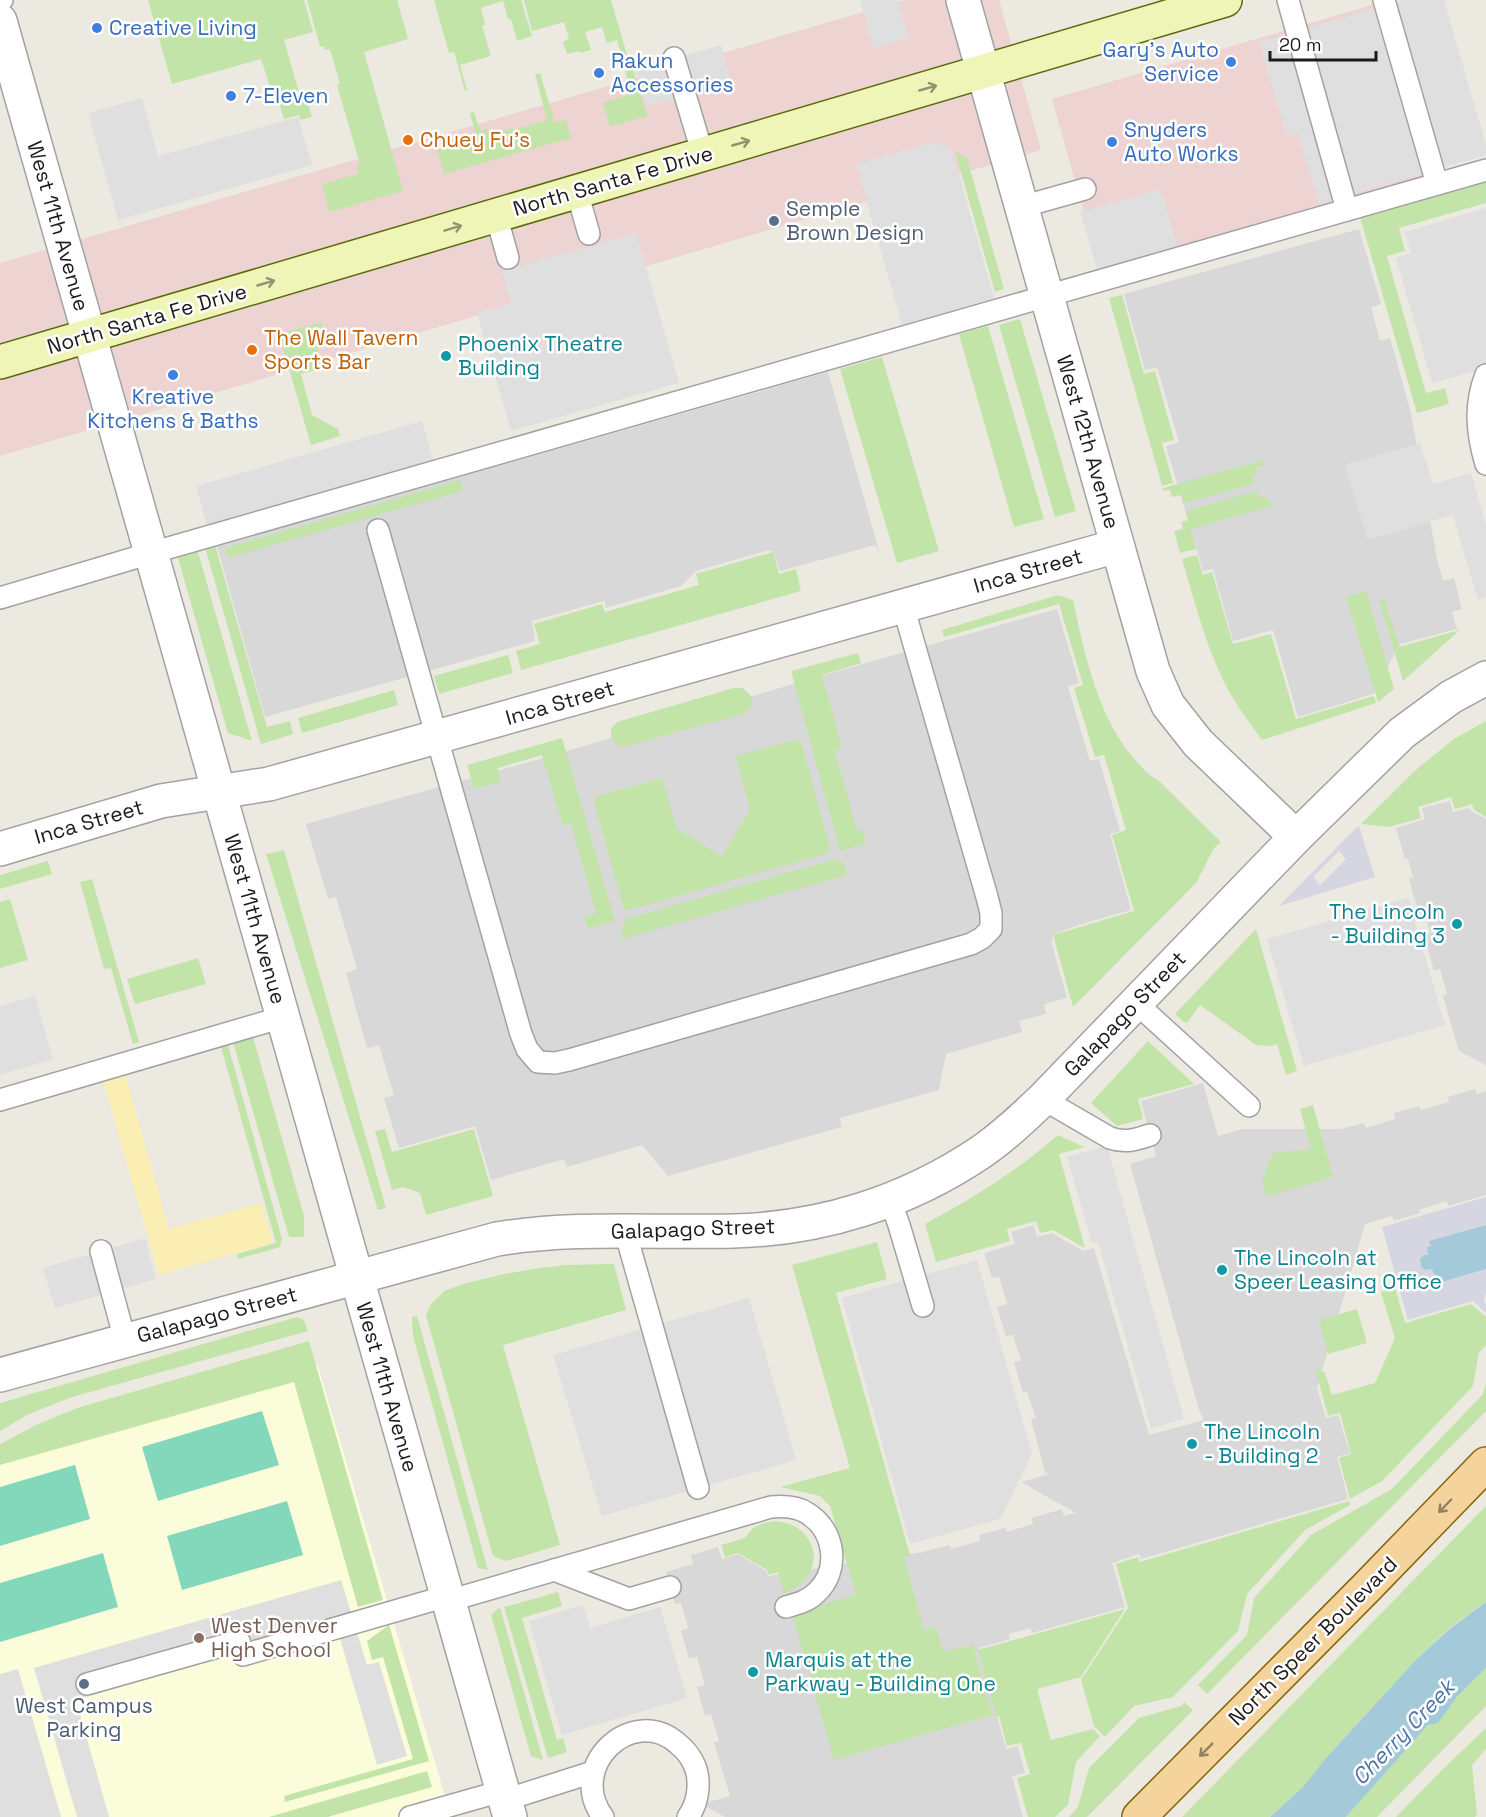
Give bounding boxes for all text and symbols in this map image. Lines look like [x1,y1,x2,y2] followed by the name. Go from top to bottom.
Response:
[109,14,257,41] place label: Creative Living
[90,21,104,35] marker: Creative Living
[1270,24,1376,62] scale bar
[1279,33,1322,56] text: 20 m
[1103,36,1219,87] place label: Gary's Auto Service
[611,47,733,98] place label: Rakun Accessories
[1224,55,1238,69] marker: Gary's Auto Service
[592,66,606,80] marker: Rakun Accessories
[243,82,328,109] place label: 7-Eleven
[918,82,937,93] one-way arrow
[224,89,238,103] marker: 7-Eleven
[1124,116,1239,167] place label: Snyders Auto Works
[420,126,530,153] place label: Chuey Fu’s
[401,133,415,147] marker: Chuey Fu’s
[1105,135,1119,149] marker: Snyders Auto Works
[731,137,750,148] one-way arrow
[21,138,96,314] street label: West 11th Avenue
[510,139,716,222] street label: North Santa Fe Drive
[786,195,924,246] place label: Semple Brown Design
[767,214,781,228] marker: Semple Brown Design
[443,222,462,233] one-way arrow
[44,277,250,360] street label: North Santa Fe Drive
[256,277,275,288] one-way arrow
[264,324,418,375] place label: The Wall Tavern Sports Bar
[458,330,623,381] place label: Phoenix Theatre Building
[245,343,259,357] marker: The Wall Tavern Sports Bar
[439,349,453,363] marker: Phoenix Theatre Building
[1051,352,1126,532] street label: West 12th Avenue
[166,368,180,382] marker: Kreative Kitchens & Baths
[87,383,259,434] place label: Kreative Kitchens & Baths
[970,542,1086,599] street label: Inca Street
[502,674,618,731] street label: Inca Street
[31,793,147,850] street label: Inca Street
[218,831,293,1007] street label: West 11th Avenue
[1329,898,1445,949] place label: The Lincoln - Building 3
[1450,917,1464,931] marker: The Lincoln - Building 3
[1058,945,1191,1082] street label: Galapago Street
[610,1212,776,1245] street label: Galapago Street
[1234,1244,1442,1295] place label: The Lincoln at Speer Leasing Office
[1215,1263,1229,1277] marker: The Lincoln at Speer Leasing Office
[134,1280,300,1349] street label: Galapago Street
[350,1299,425,1475] street label: West 11th Avenue
[1204,1418,1320,1469] place label: The Lincoln - Building 2
[1185,1437,1199,1451] marker: The Lincoln - Building 2
[1439,1498,1453,1513] one-way arrow
[1222,1550,1403,1731] street label: North Speer Boulevard
[211,1612,338,1663] place label: West Denver High School
[192,1631,206,1645] marker: West Denver High School
[765,1646,996,1697] place label: Marquis at the Parkway - Building One
[746,1665,760,1679] marker: Marquis at the Parkway - Building One
[1346,1672,1462,1791] water label: Cherry Creek
[77,1677,91,1691] marker: West Campus Parking
[15,1692,153,1743] place label: West Campus Parking
[1198,1742,1213,1757] one-way arrow

